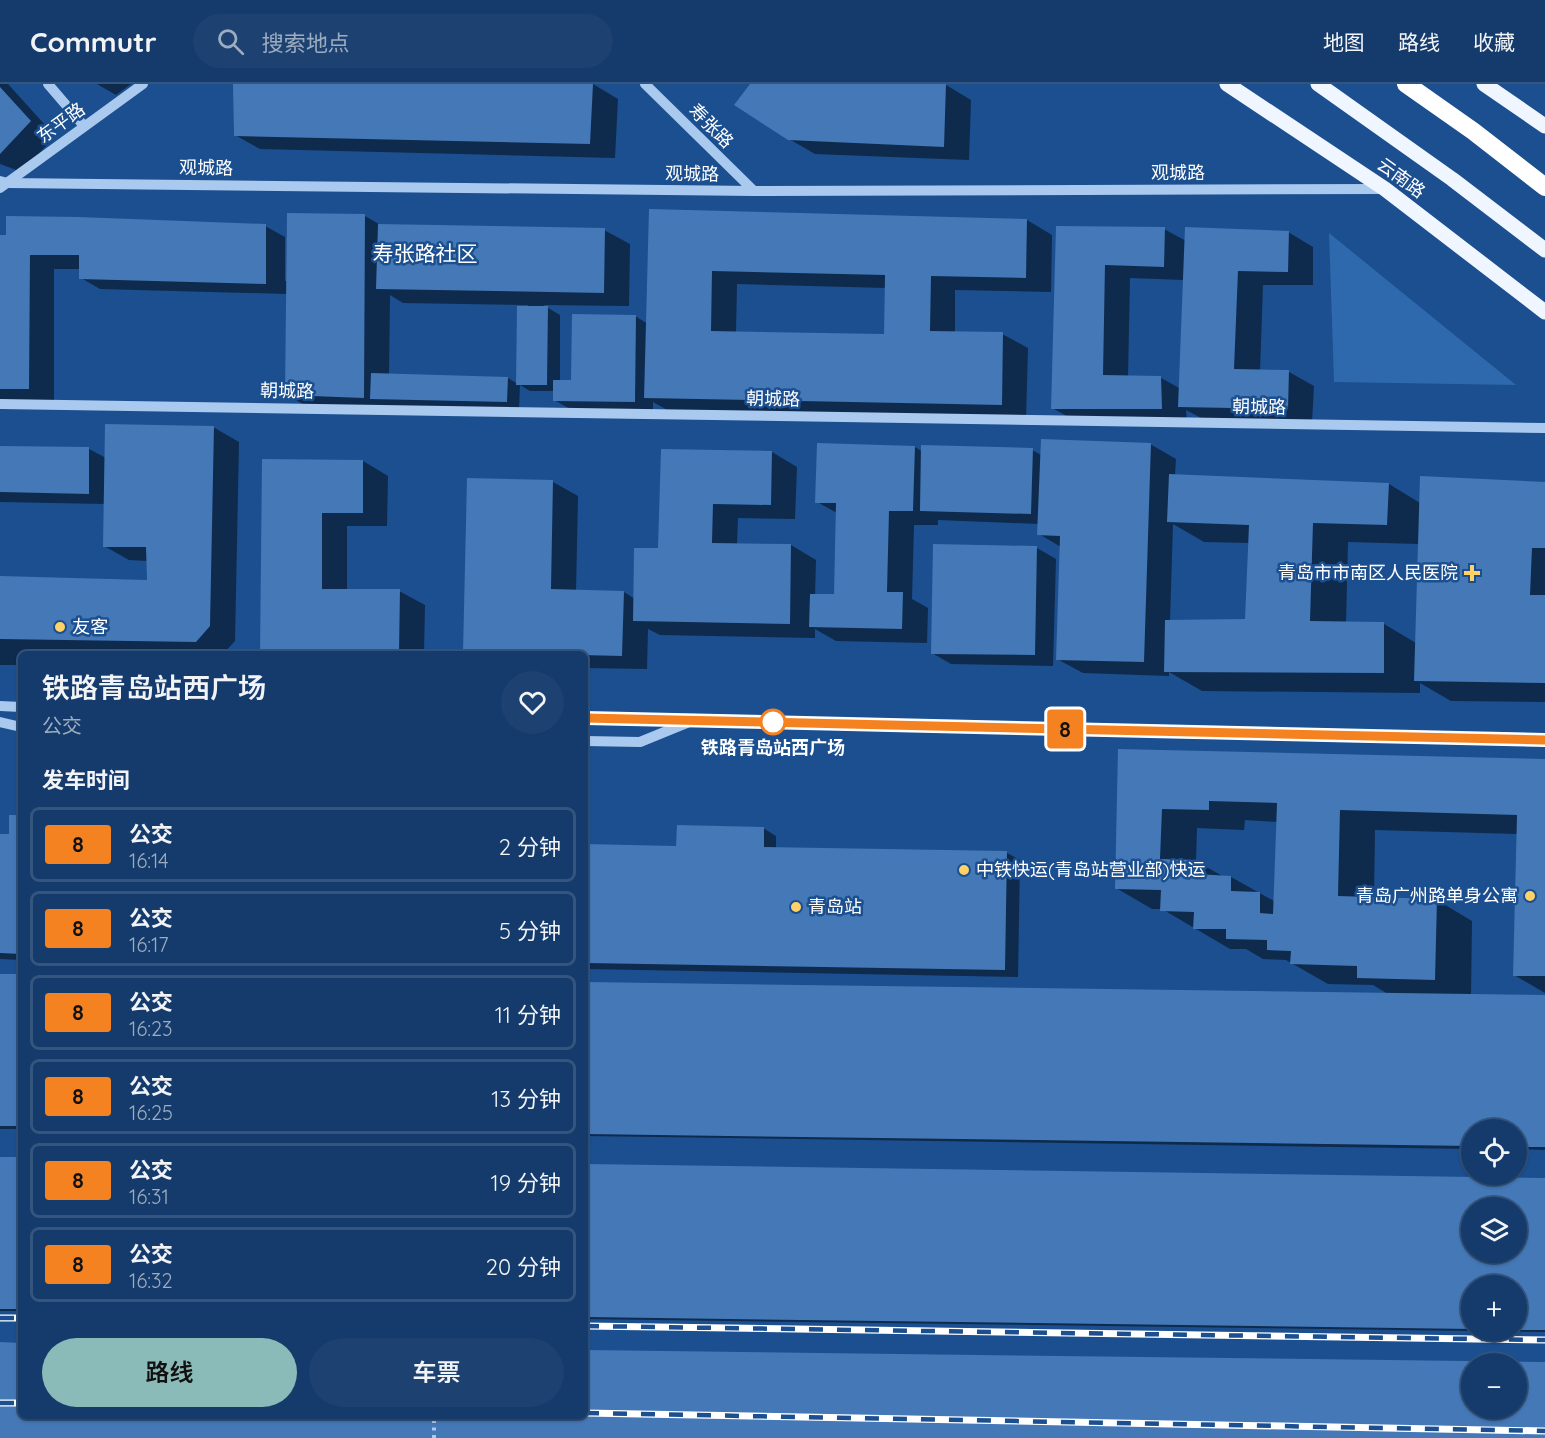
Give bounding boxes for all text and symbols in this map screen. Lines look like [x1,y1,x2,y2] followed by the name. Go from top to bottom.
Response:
[193,14,613,68] search box
[30,24,157,59] text: Commutr
[214,25,247,58] icon: search
[262,29,350,57] text: 搜索地点
[1323,29,1365,55] text: 地图
[1398,29,1440,55] text: 路线
[1473,29,1515,55] text: 收藏
[32,97,89,148] street label: 东平路
[684,98,739,153] street label: 寿张路
[1373,152,1430,203] street label: 云南路
[179,156,233,179] street label: 观城路
[1151,161,1205,184] street label: 观城路
[665,162,719,185] street label: 观城路
[373,240,478,266] district label: 寿张路社区
[260,379,314,402] street label: 朝城路
[746,387,800,410] street label: 朝城路
[1232,395,1286,418] street label: 朝城路
[1278,561,1458,584] place label: 青岛市市南区人民医院
[1463,564,1481,582] marker: 青岛市市南区人民医院
[72,615,108,638] place label: 友客
[53,620,67,634] marker: 友客
[42,670,266,705] text: 铁路青岛站西广场
[501,671,564,734] button: heart
[760,709,786,735] marker: 铁路青岛站西广场
[1046,710,1084,748] line badge: 8
[42,713,82,738] text: 公交
[1059,716,1071,742] text: 8
[701,736,845,759] place label: 铁路青岛站西广场
[42,766,130,794] text: 发车时间
[129,820,173,848] text: 公交
[72,831,84,857] text: 8
[499,833,561,861] text: 2 分钟
[129,848,169,873] text: 16:14
[976,858,1205,881] place label: 中铁快运(青岛站营业部)快运
[957,863,971,877] marker: 中铁快运(青岛站营业部)快运
[1356,884,1518,907] place label: 青岛广州路单身公寓
[1523,889,1537,903] marker: 青岛广州路单身公寓
[808,895,862,918] place label: 青岛站
[789,900,803,914] marker: 青岛站
[129,904,173,932] text: 公交
[72,915,84,941] text: 8
[499,917,561,945] text: 5 分钟
[129,932,169,957] text: 16:17
[129,988,173,1016] text: 公交
[72,999,84,1025] text: 8
[495,1001,561,1029] text: 11 分钟
[129,1016,172,1041] text: 16:23
[129,1072,173,1100] text: 公交
[72,1083,84,1109] text: 8
[491,1085,561,1113] text: 13 分钟
[129,1100,173,1125] text: 16:25
[1461,1119,1527,1419] map controls
[1461,1119,1527,1185] button: locate
[129,1156,173,1184] text: 公交
[72,1167,84,1193] text: 8
[491,1169,561,1197] text: 19 分钟
[129,1184,169,1209] text: 16:31
[1461,1197,1527,1263] button: layers
[129,1240,173,1268] text: 公交
[72,1251,84,1277] text: 8
[486,1253,561,1281] text: 20 分钟
[129,1268,172,1293] text: 16:32
[1461,1275,1527,1341] button: +
[42,1338,297,1407] button: 路线
[309,1338,564,1407] button: 车票
[1461,1353,1527,1419] button: −

